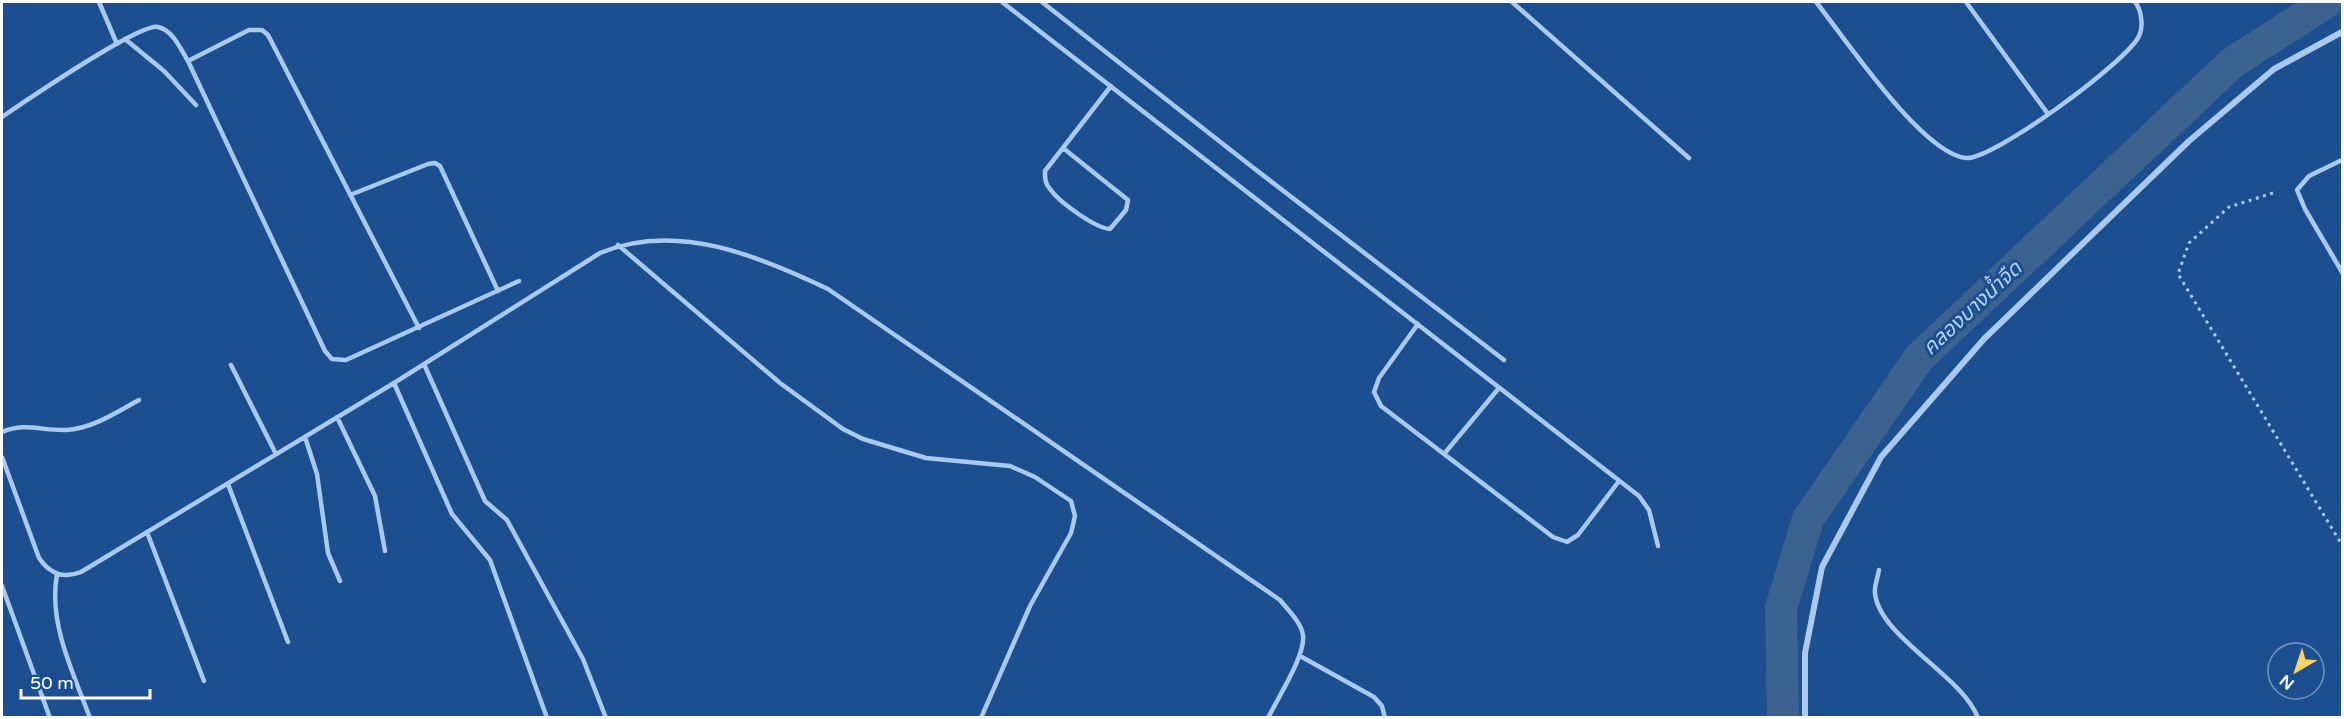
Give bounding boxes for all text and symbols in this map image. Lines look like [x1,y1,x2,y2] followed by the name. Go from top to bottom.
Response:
[1916,253,2028,361] water label: คลองบางน้ำจืด
[2266,641,2326,701] north arrow
[21,662,150,700] scale bar
[2276,670,2298,694] text: N
[30,672,74,694] text: 50 m

